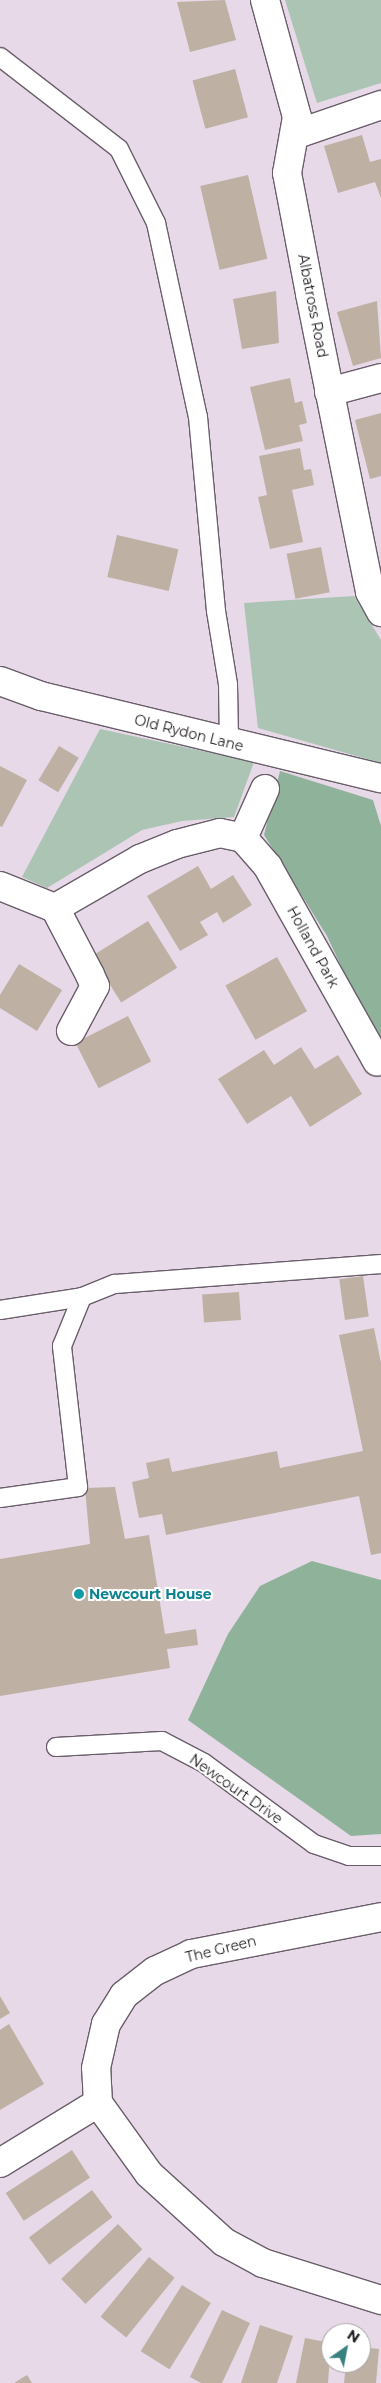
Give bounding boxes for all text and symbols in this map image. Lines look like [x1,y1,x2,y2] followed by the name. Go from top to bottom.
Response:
[295,253,331,359] street label: Albatross Road
[133,711,245,755] street label: Old Rydon Lane
[284,903,342,991] street label: Holland Park
[89,1586,212,1602] place label: Newcourt House
[73,1588,85,1600] marker: Newcourt House
[186,1751,286,1827] street label: Newcourt Drive
[184,1932,258,1966] street label: The Green
[321,2323,371,2373] north arrow
[344,2326,363,2347] text: N

